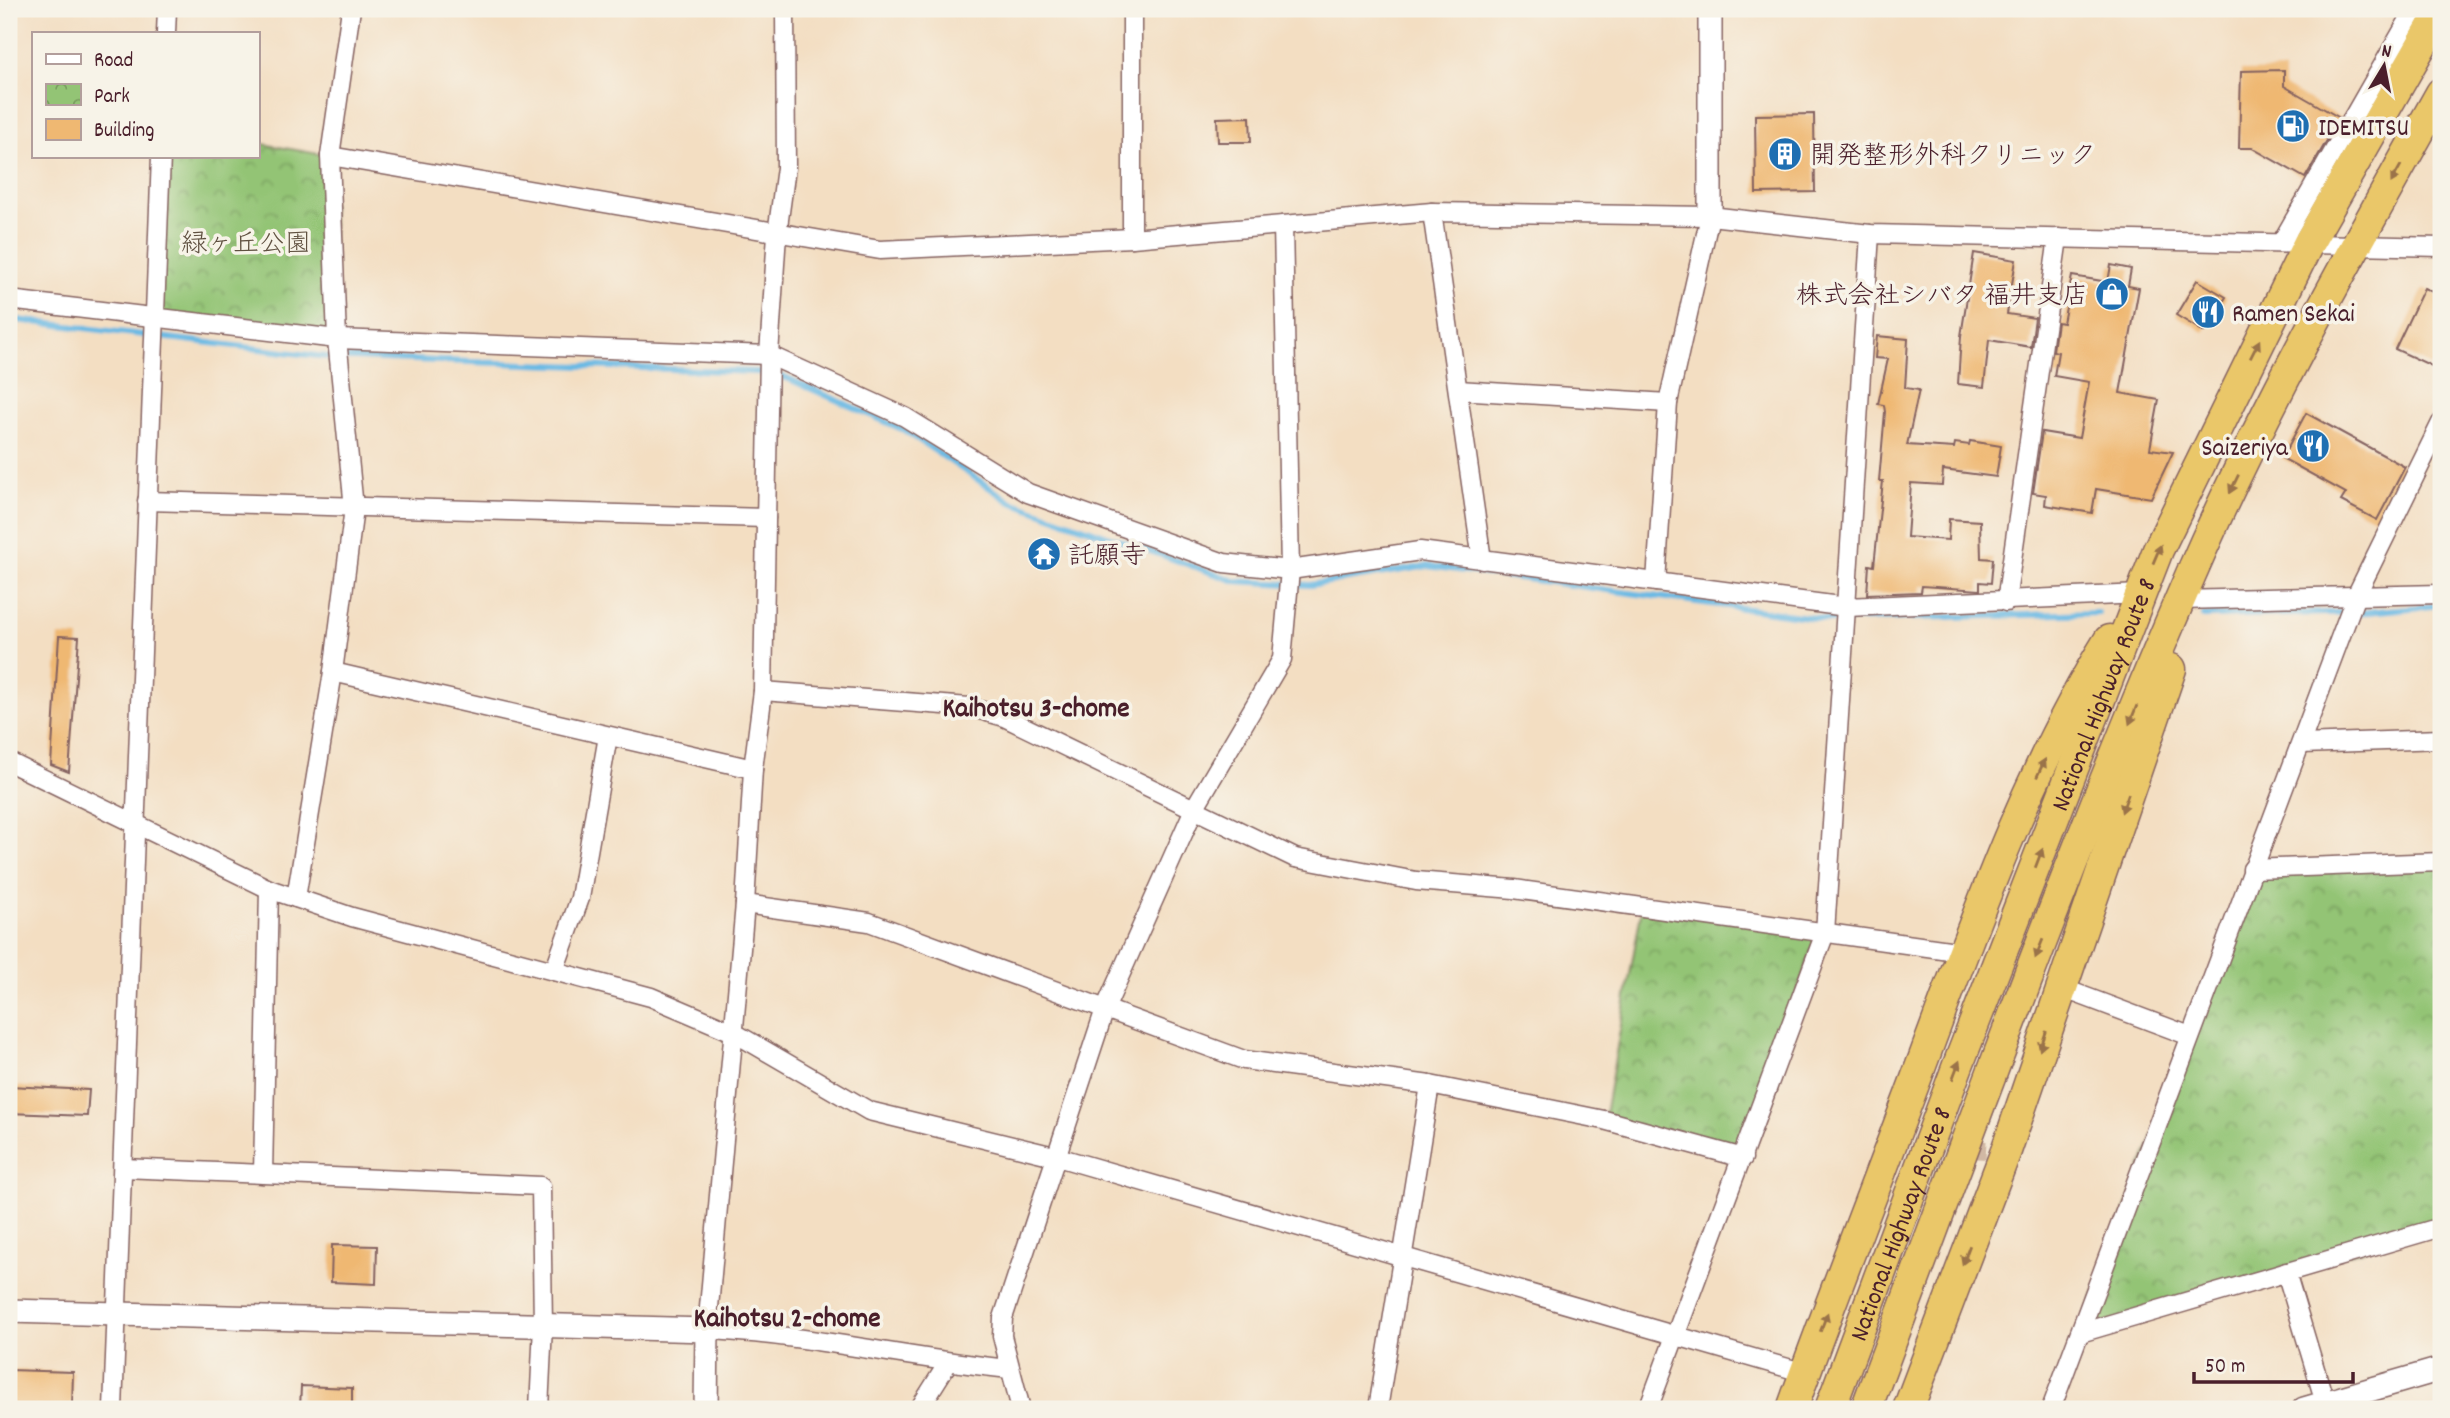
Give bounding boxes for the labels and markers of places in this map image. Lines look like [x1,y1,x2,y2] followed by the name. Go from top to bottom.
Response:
[2274,107,2312,145] fuel station icon: IDEMITSU
[2318,111,2409,148] place label: IDEMITSU
[1766,135,1804,173] building icon: 開発整形外科クリニック
[1810,139,2096,176] place label: 開発整形外科クリニック
[2093,275,2131,313] shop icon: 株式会社シバタ 福井支店
[1796,279,2088,316] place label: 株式会社シバタ 福井支店
[2189,293,2227,331] restaurant icon: Ramen Sekai
[2232,297,2355,334] place label: Ramen Sekai
[2294,427,2332,465] restaurant icon: Saizeriya
[2201,431,2289,468] place label: Saizeriya
[1025,535,1063,573] temple icon: 託願寺
[1068,539,1146,576] place label: 託願寺

